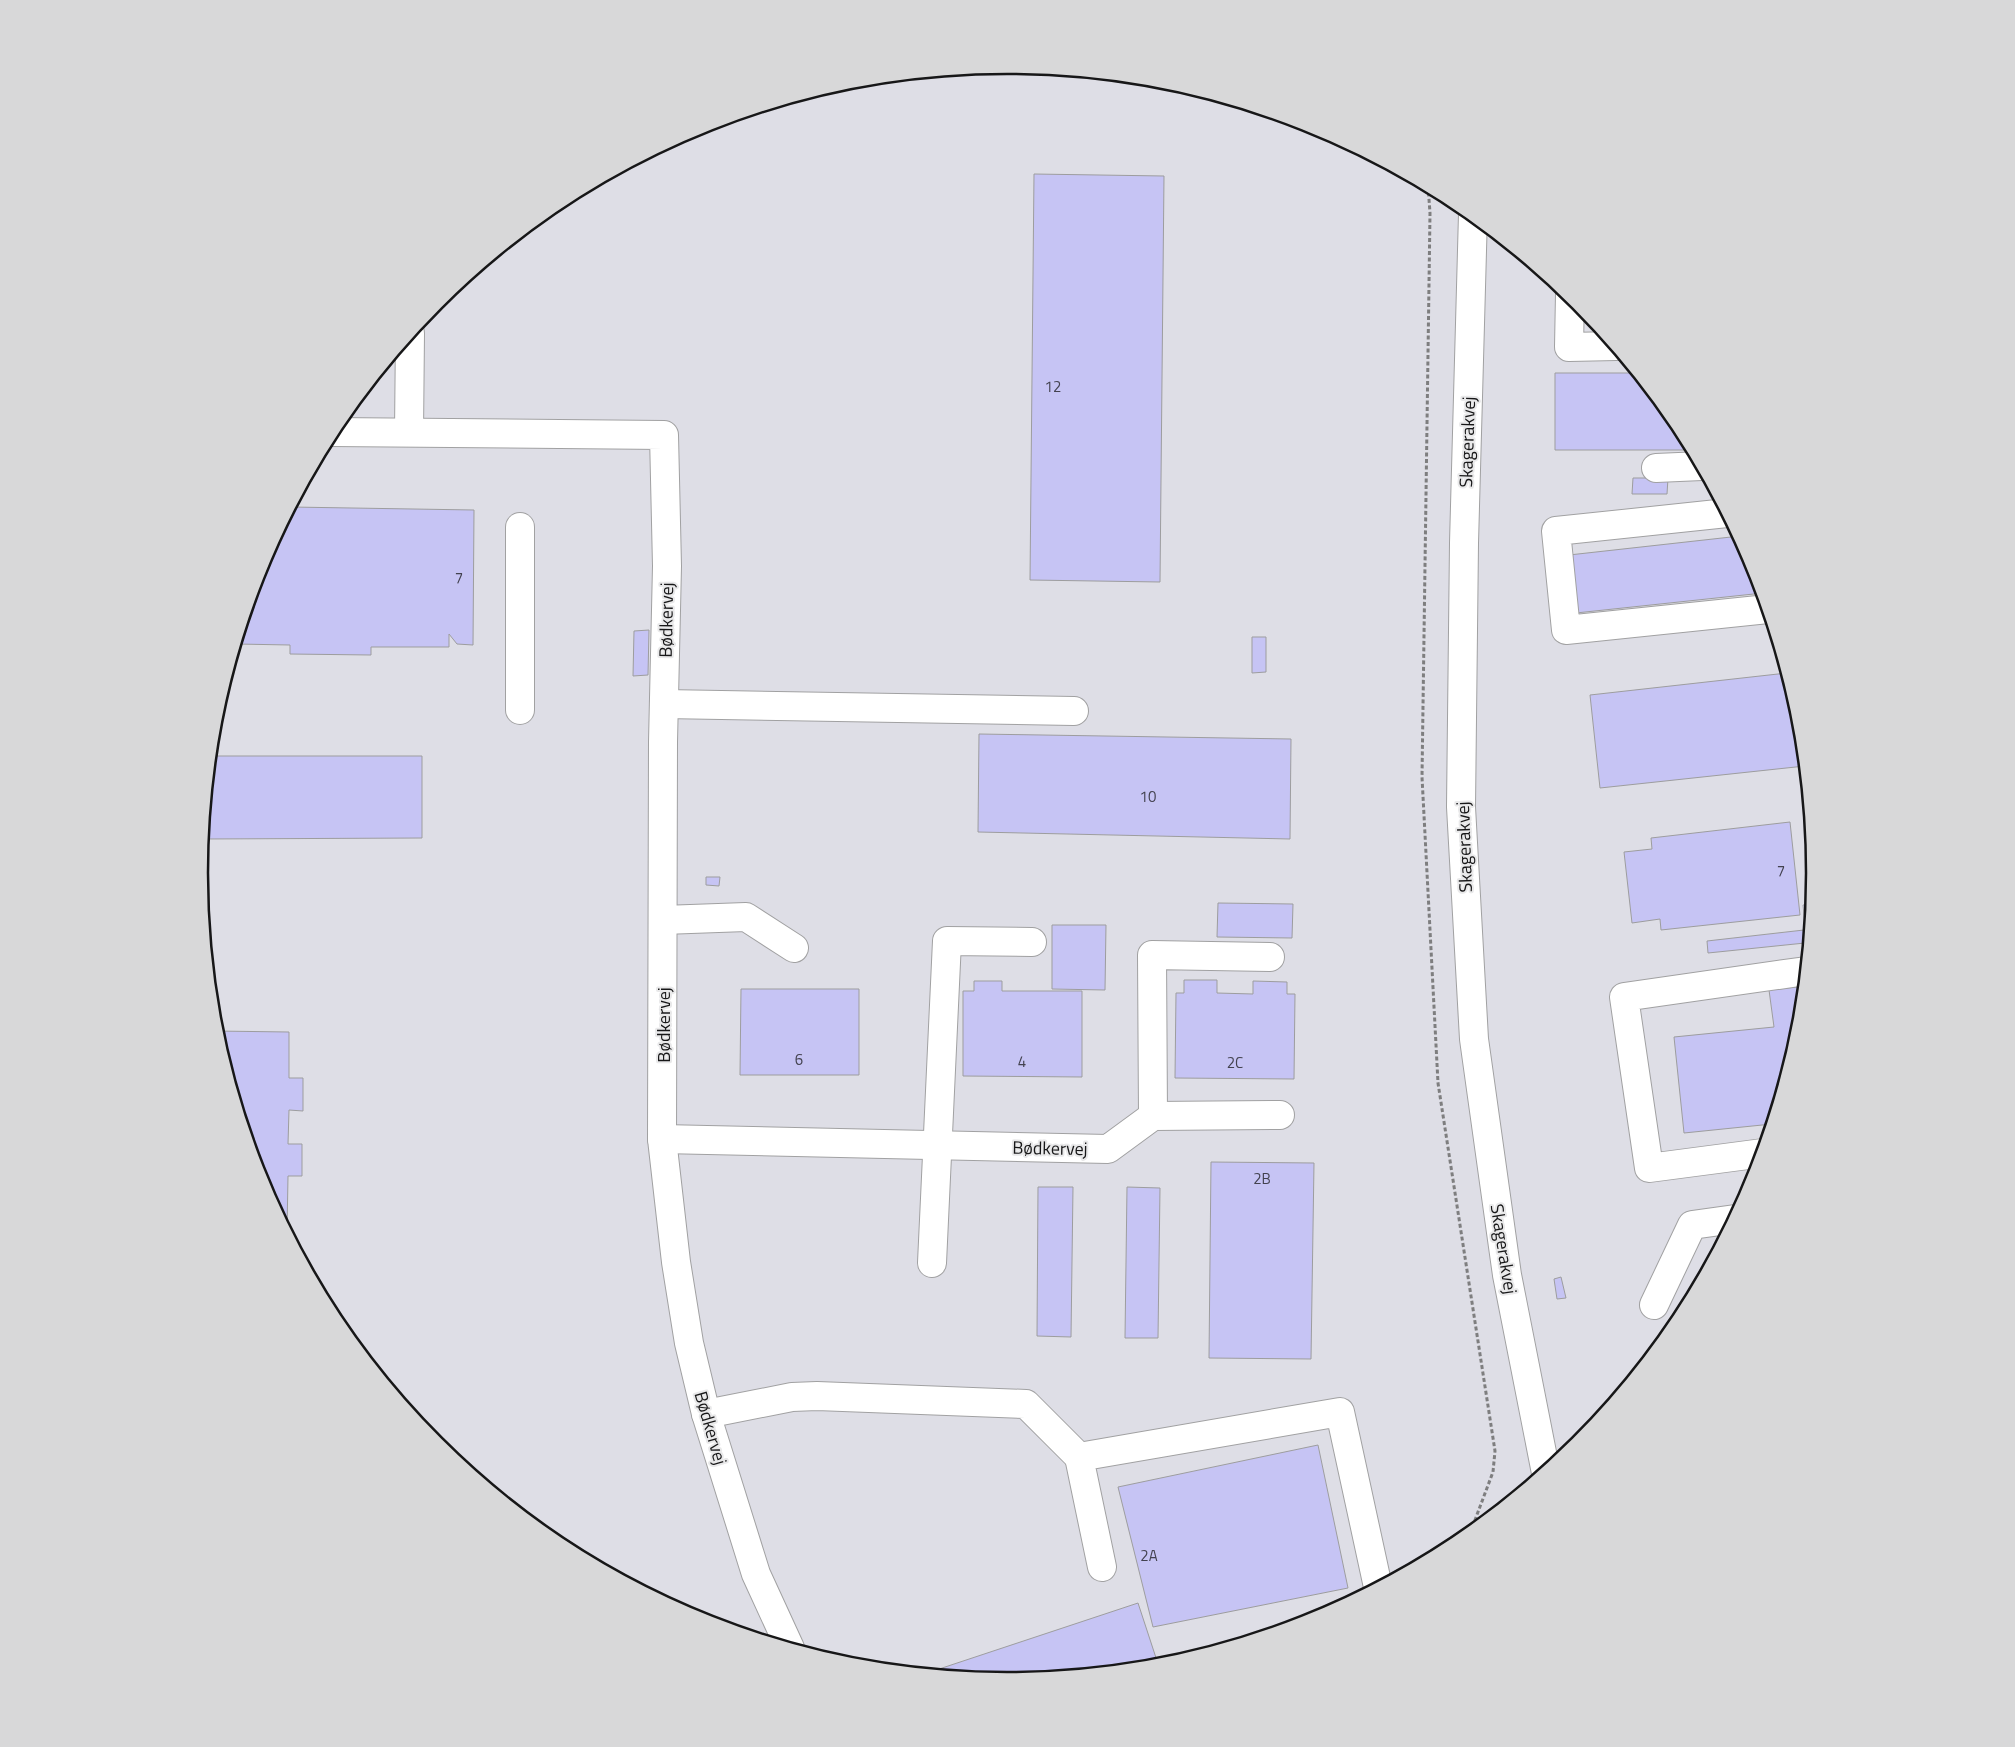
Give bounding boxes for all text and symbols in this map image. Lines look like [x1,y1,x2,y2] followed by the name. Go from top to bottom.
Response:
[1045,375,1061,398] house number: 12
[1452,396,1482,488] street label: Skagerakvej
[455,566,463,589] house number: 7
[652,582,680,658] street label: Bødkervej
[1140,785,1156,808] house number: 10
[1449,801,1479,893] street label: Skagerakvej
[1777,859,1785,882] house number: 7
[650,987,677,1063] street label: Bødkervej
[795,1048,803,1071] house number: 6
[1018,1050,1026,1073] house number: 4
[1227,1051,1243,1074] house number: 2C
[1012,1134,1088,1162] street label: Bødkervej
[1253,1167,1271,1190] house number: 2B
[1484,1202,1524,1296] street label: Skagerakvej
[688,1388,734,1468] street label: Bødkervej
[1140,1544,1158,1567] house number: 2A

